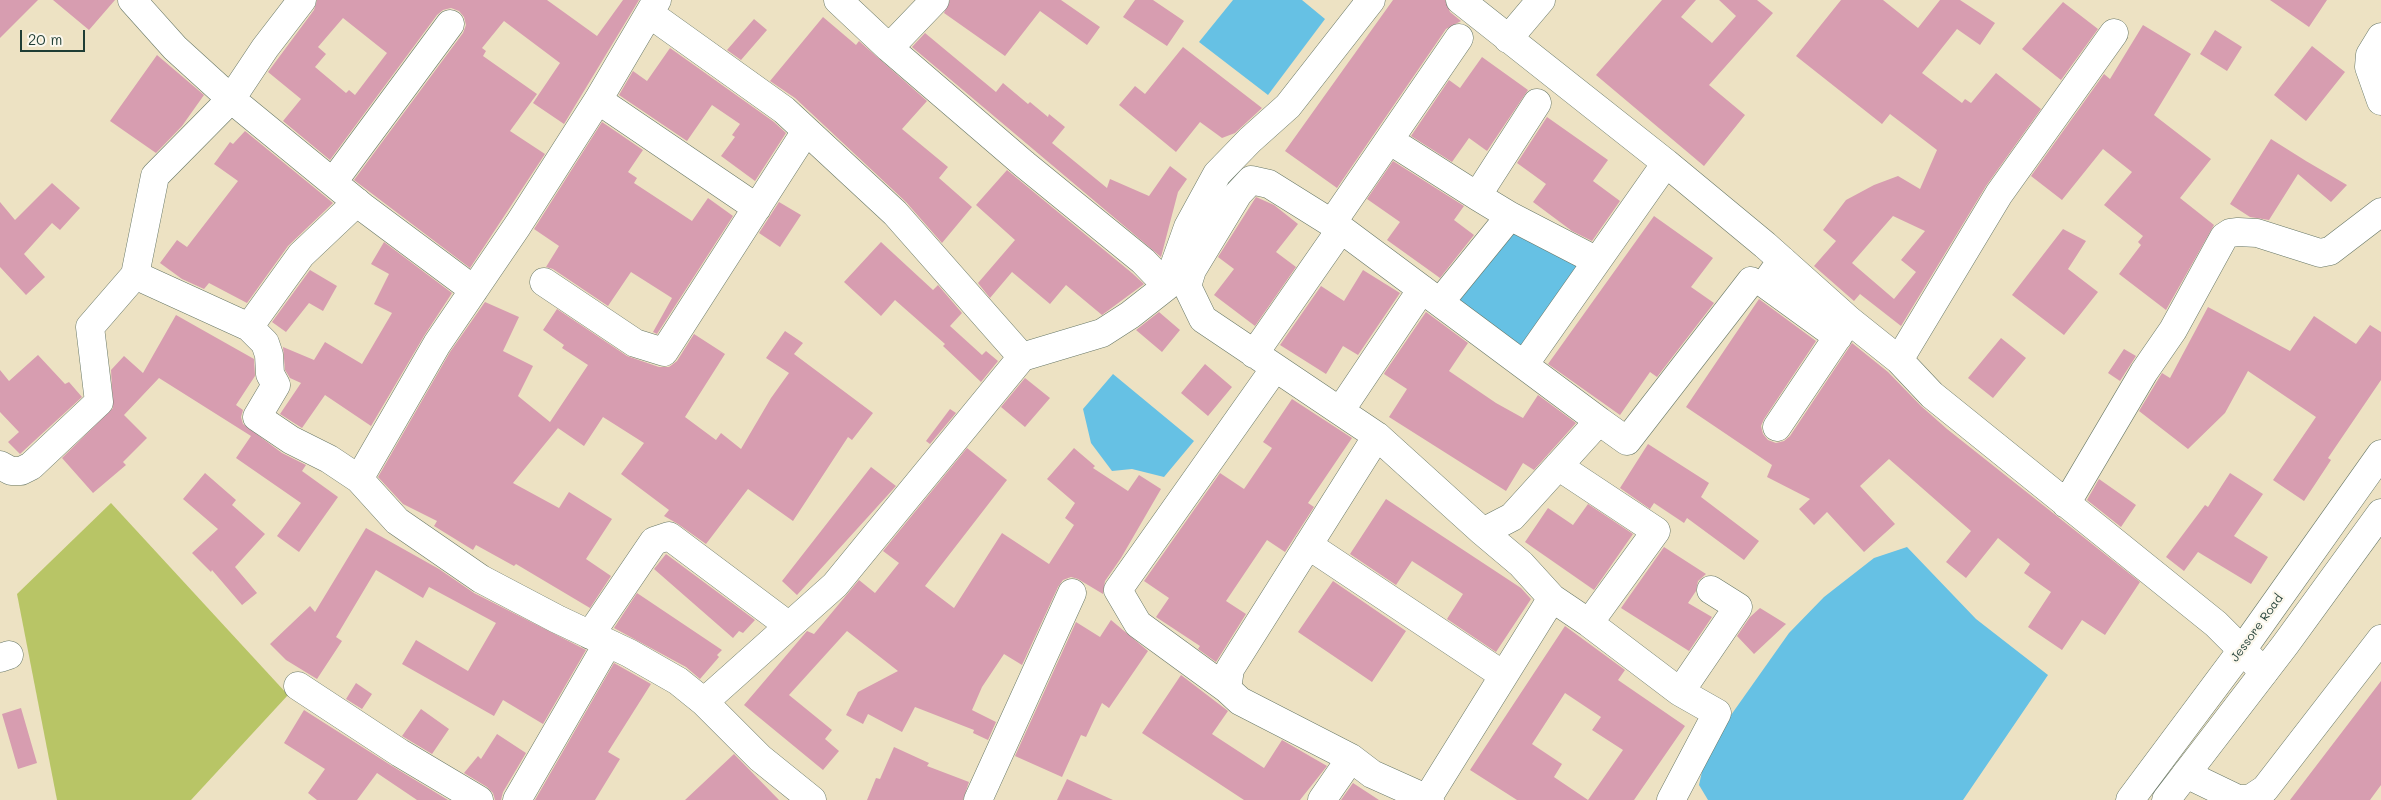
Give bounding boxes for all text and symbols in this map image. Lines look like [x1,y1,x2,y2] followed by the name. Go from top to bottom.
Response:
[22,20,88,52] scale bar
[28,29,62,49] text: 20 m
[2228,591,2286,665] street label: Jessore Road

